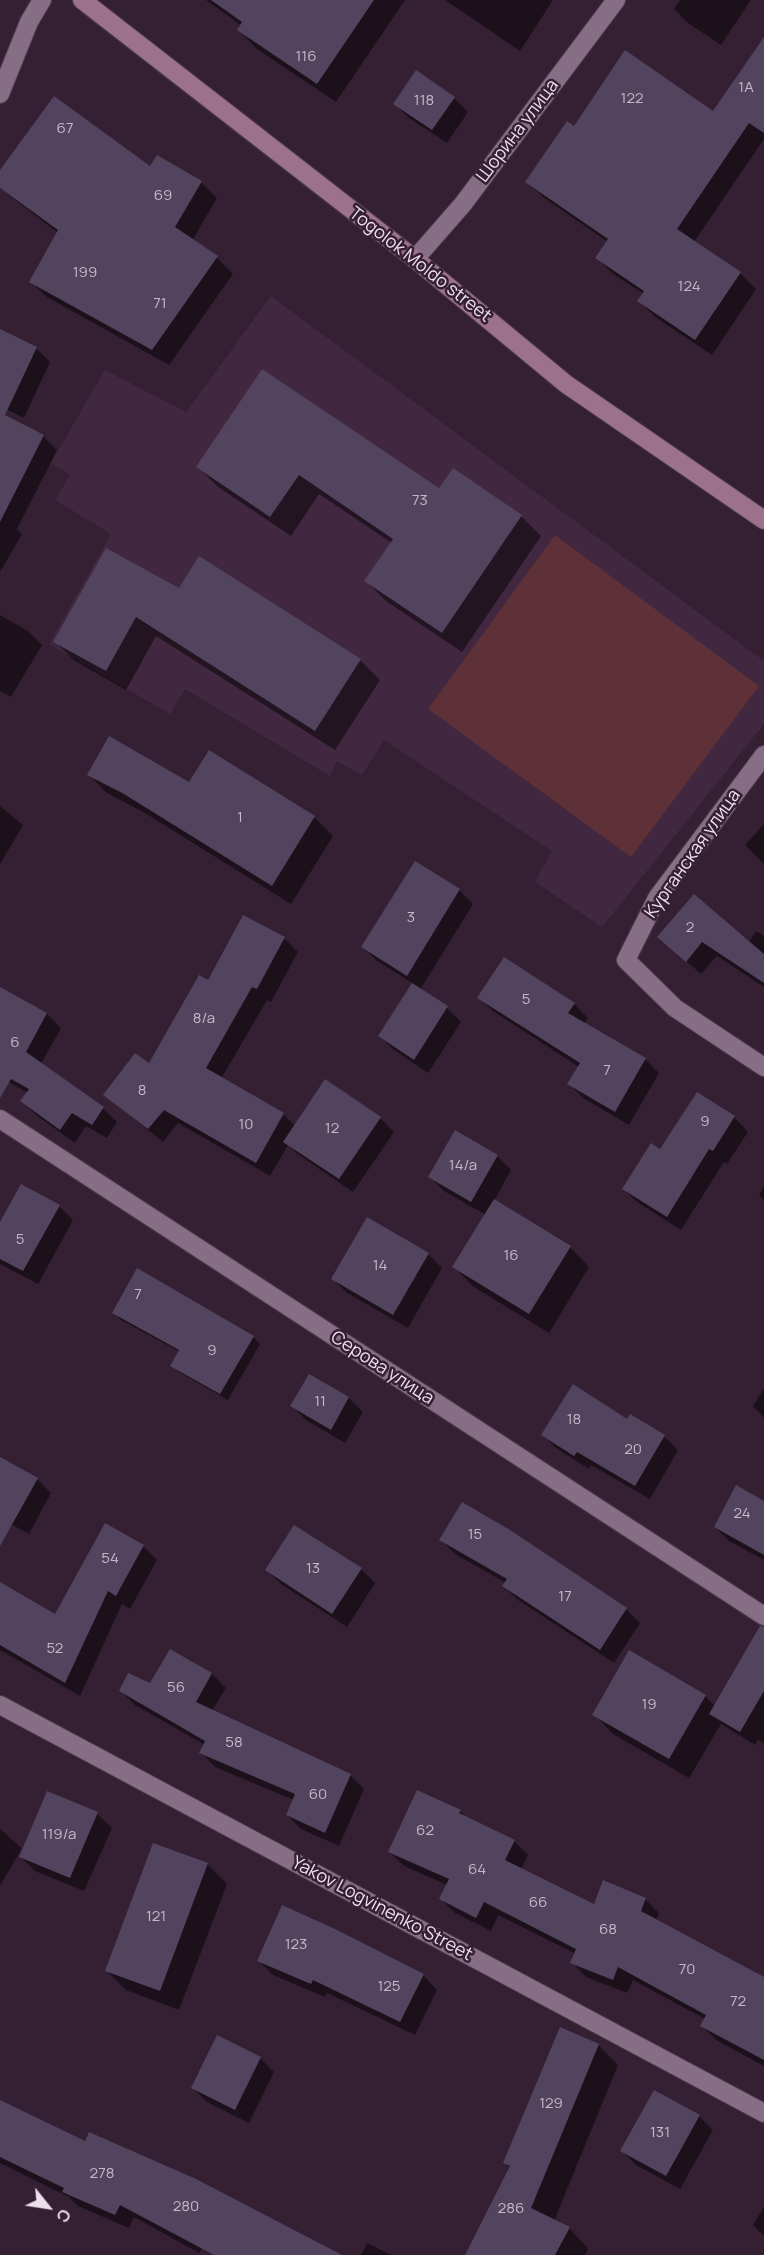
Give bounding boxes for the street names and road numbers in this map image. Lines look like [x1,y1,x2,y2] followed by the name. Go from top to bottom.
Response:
[472,75,564,187] street label: Шорина улица
[345,203,495,327] street label: Togolok Moldo street
[641,786,745,922] street label: Курганская улица
[326,1327,438,1409] street label: Серова улица
[288,1852,476,1966] street label: Yakov Logvinenko Street

